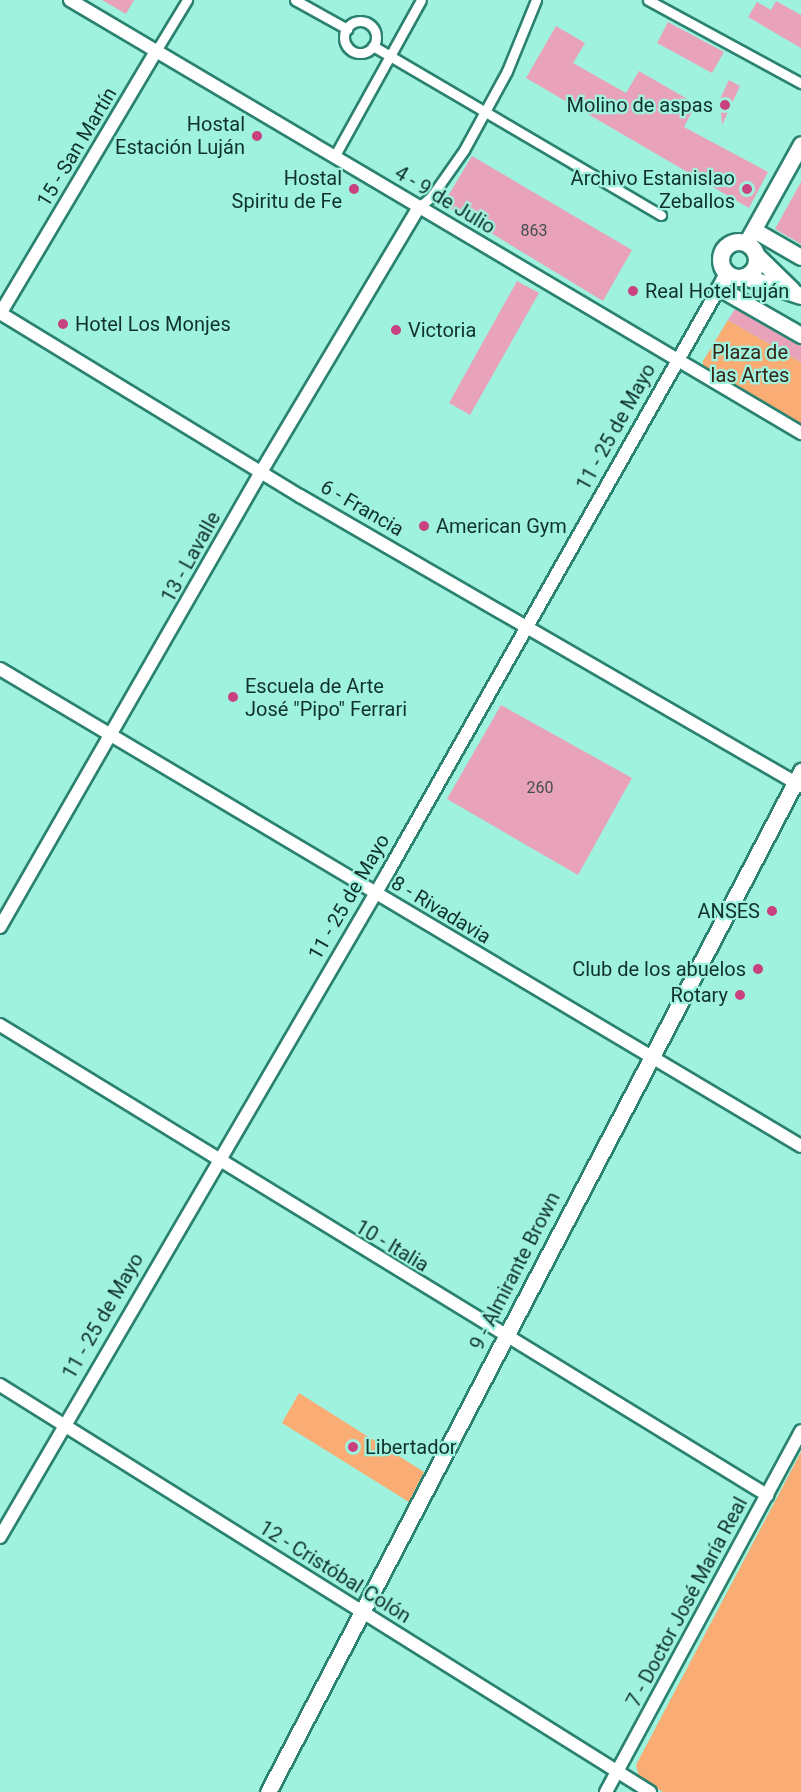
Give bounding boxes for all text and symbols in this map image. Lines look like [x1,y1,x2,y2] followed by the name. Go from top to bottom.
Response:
[32,83,122,211] street label: 15 - San Martín
[567,93,713,117] place label: Molino de aspas
[718,98,732,112] marker: Molino de aspas
[115,112,245,159] place label: Hostal Estación Luján
[250,129,264,143] marker: Hostal Estación Luján
[390,161,500,239] street label: 4 - 9 de Julio
[232,166,342,213] place label: Hostal Spiritu de Fe
[571,166,735,213] place label: Archivo Estanislao Zeballos
[347,182,361,196] marker: Hostal Spiritu de Fe
[740,182,754,196] marker: Archivo Estanislao Zeballos
[521,221,547,241] house number: 863
[645,279,789,303] place label: Real Hotel Luján
[626,284,640,298] marker: Real Hotel Luján
[75,312,231,336] place label: Hotel Los Monjes
[56,317,70,331] marker: Hotel Los Monjes
[408,318,476,342] place label: Victoria
[389,323,403,337] marker: Victoria
[711,341,789,388] park label: Plaza de las Artes
[571,359,661,495] street label: 11 - 25 de Mayo
[316,475,408,541] street label: 6 - Francia
[156,507,226,607] street label: 13 - Lavalle
[436,514,567,538] place label: American Gym
[417,519,431,533] marker: American Gym
[245,674,407,721] place label: Escuela de Arte José "Pipo" Ferrari
[226,690,240,704] marker: Escuela de Arte José "Pipo" Ferrari
[527,778,553,798] house number: 260
[303,830,395,964] street label: 11 - 25 de Mayo
[387,871,495,949] street label: 8 - Rivadavia
[698,899,760,923] place label: ANSES
[765,904,779,918] marker: ANSES
[572,957,746,981] place label: Club de los abuelos
[751,962,765,976] marker: Club de los abuelos
[670,983,728,1007] place label: Rotary
[733,988,747,1002] marker: Rotary
[465,1188,565,1354] street label: 9 - Almirante Brown
[351,1215,433,1277] street label: 10 - Italia
[57,1249,149,1383] street label: 11 - 25 de Mayo
[365,1435,457,1459] place label: Libertador
[346,1440,360,1454] marker: Libertador
[621,1493,753,1711] street label: 7 - Doctor José María Real
[255,1516,415,1628] street label: 12 - Cristóbal Colón

